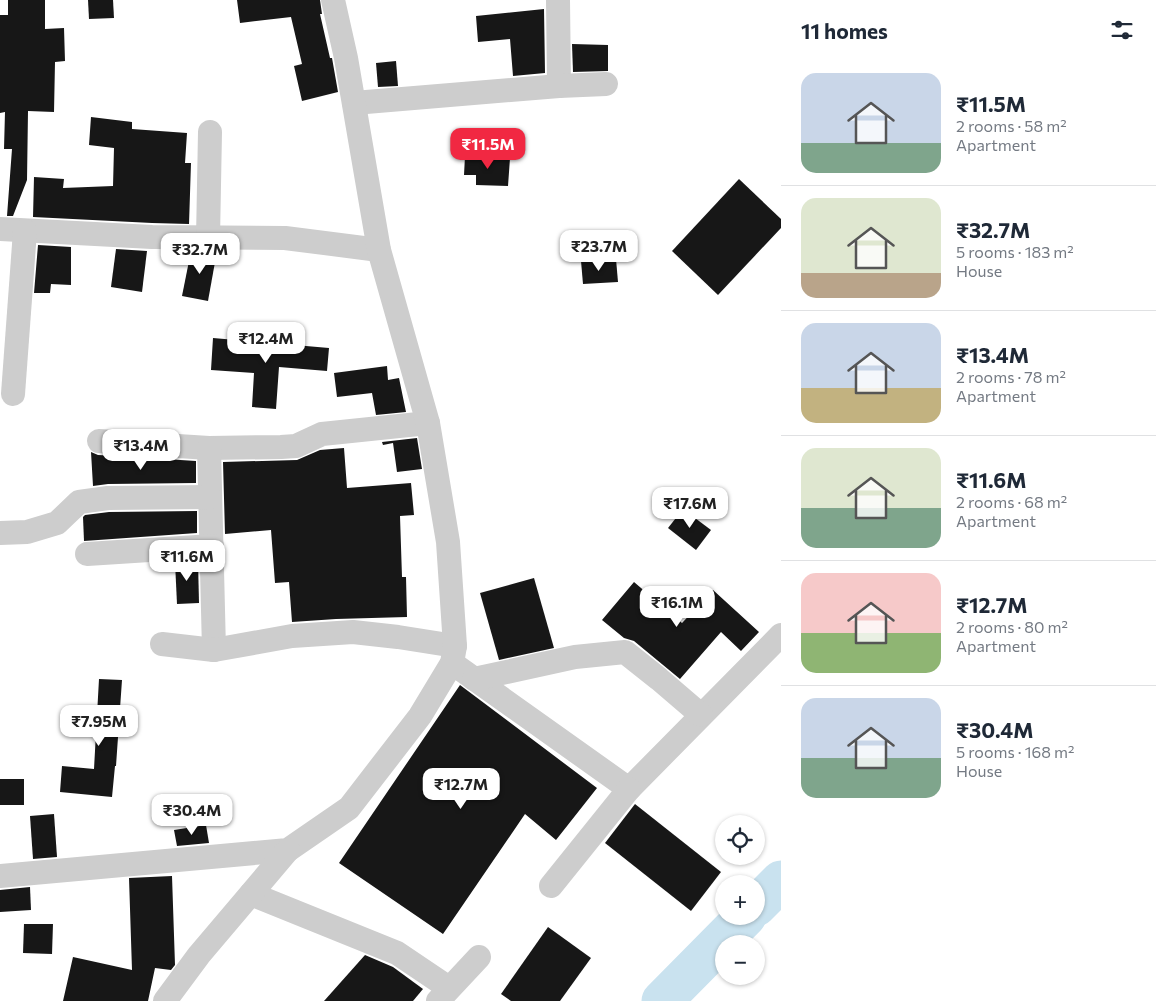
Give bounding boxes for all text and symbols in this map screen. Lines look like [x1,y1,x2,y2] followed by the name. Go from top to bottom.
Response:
[1108,16,1136,44] icon: filters
[801,18,888,43] text: 11 homes
[956,91,1026,116] text: ₹11.5M
[841,93,901,153] icon: home
[956,116,1067,135] text: 2 rooms · 58 m²
[447,128,529,170] pin: ₹11.5M
[461,134,515,153] text: ₹11.5M
[956,135,1036,154] text: Apartment
[956,217,1030,242] text: ₹32.7M
[841,218,901,278] icon: home
[558,230,640,272] pin: ₹23.7M
[159,232,241,275] pin: ₹32.7M
[571,236,627,255] text: ₹23.7M
[172,239,228,258] text: ₹32.7M
[956,242,1074,261] text: 5 rooms · 183 m²
[956,261,1002,280] text: House
[225,322,307,364] pin: ₹12.4M
[238,328,294,347] text: ₹12.4M
[956,342,1029,367] text: ₹13.4M
[841,343,901,403] icon: home
[956,367,1066,386] text: 2 rooms · 78 m²
[956,386,1036,405] text: Apartment
[100,428,182,471] pin: ₹13.4M
[113,435,169,454] text: ₹13.4M
[956,467,1026,492] text: ₹11.6M
[841,468,901,528] icon: home
[649,486,731,529] pin: ₹17.6M
[956,492,1067,511] text: 2 rooms · 68 m²
[663,493,717,512] text: ₹17.6M
[956,511,1036,530] text: Apartment
[146,540,228,582] pin: ₹11.6M
[160,546,214,565] text: ₹11.6M
[636,586,718,628] pin: ₹16.1M
[651,592,703,611] text: ₹16.1M
[956,592,1028,617] text: ₹12.7M
[841,593,901,653] icon: home
[956,617,1068,636] text: 2 rooms · 80 m²
[956,636,1036,655] text: Apartment
[58,704,140,747] pin: ₹7.95M
[71,711,127,730] text: ₹7.95M
[956,717,1033,742] text: ₹30.4M
[841,718,901,778] icon: home
[956,742,1074,761] text: 5 rooms · 168 m²
[956,761,1002,780] text: House
[420,768,502,810] pin: ₹12.7M
[434,774,488,793] text: ₹12.7M
[151,794,233,836] pin: ₹30.4M
[163,800,221,819] text: ₹30.4M
[715,815,765,985] map controls
[715,815,765,865] button: locate
[715,875,765,925] button: +
[715,935,765,985] button: −

